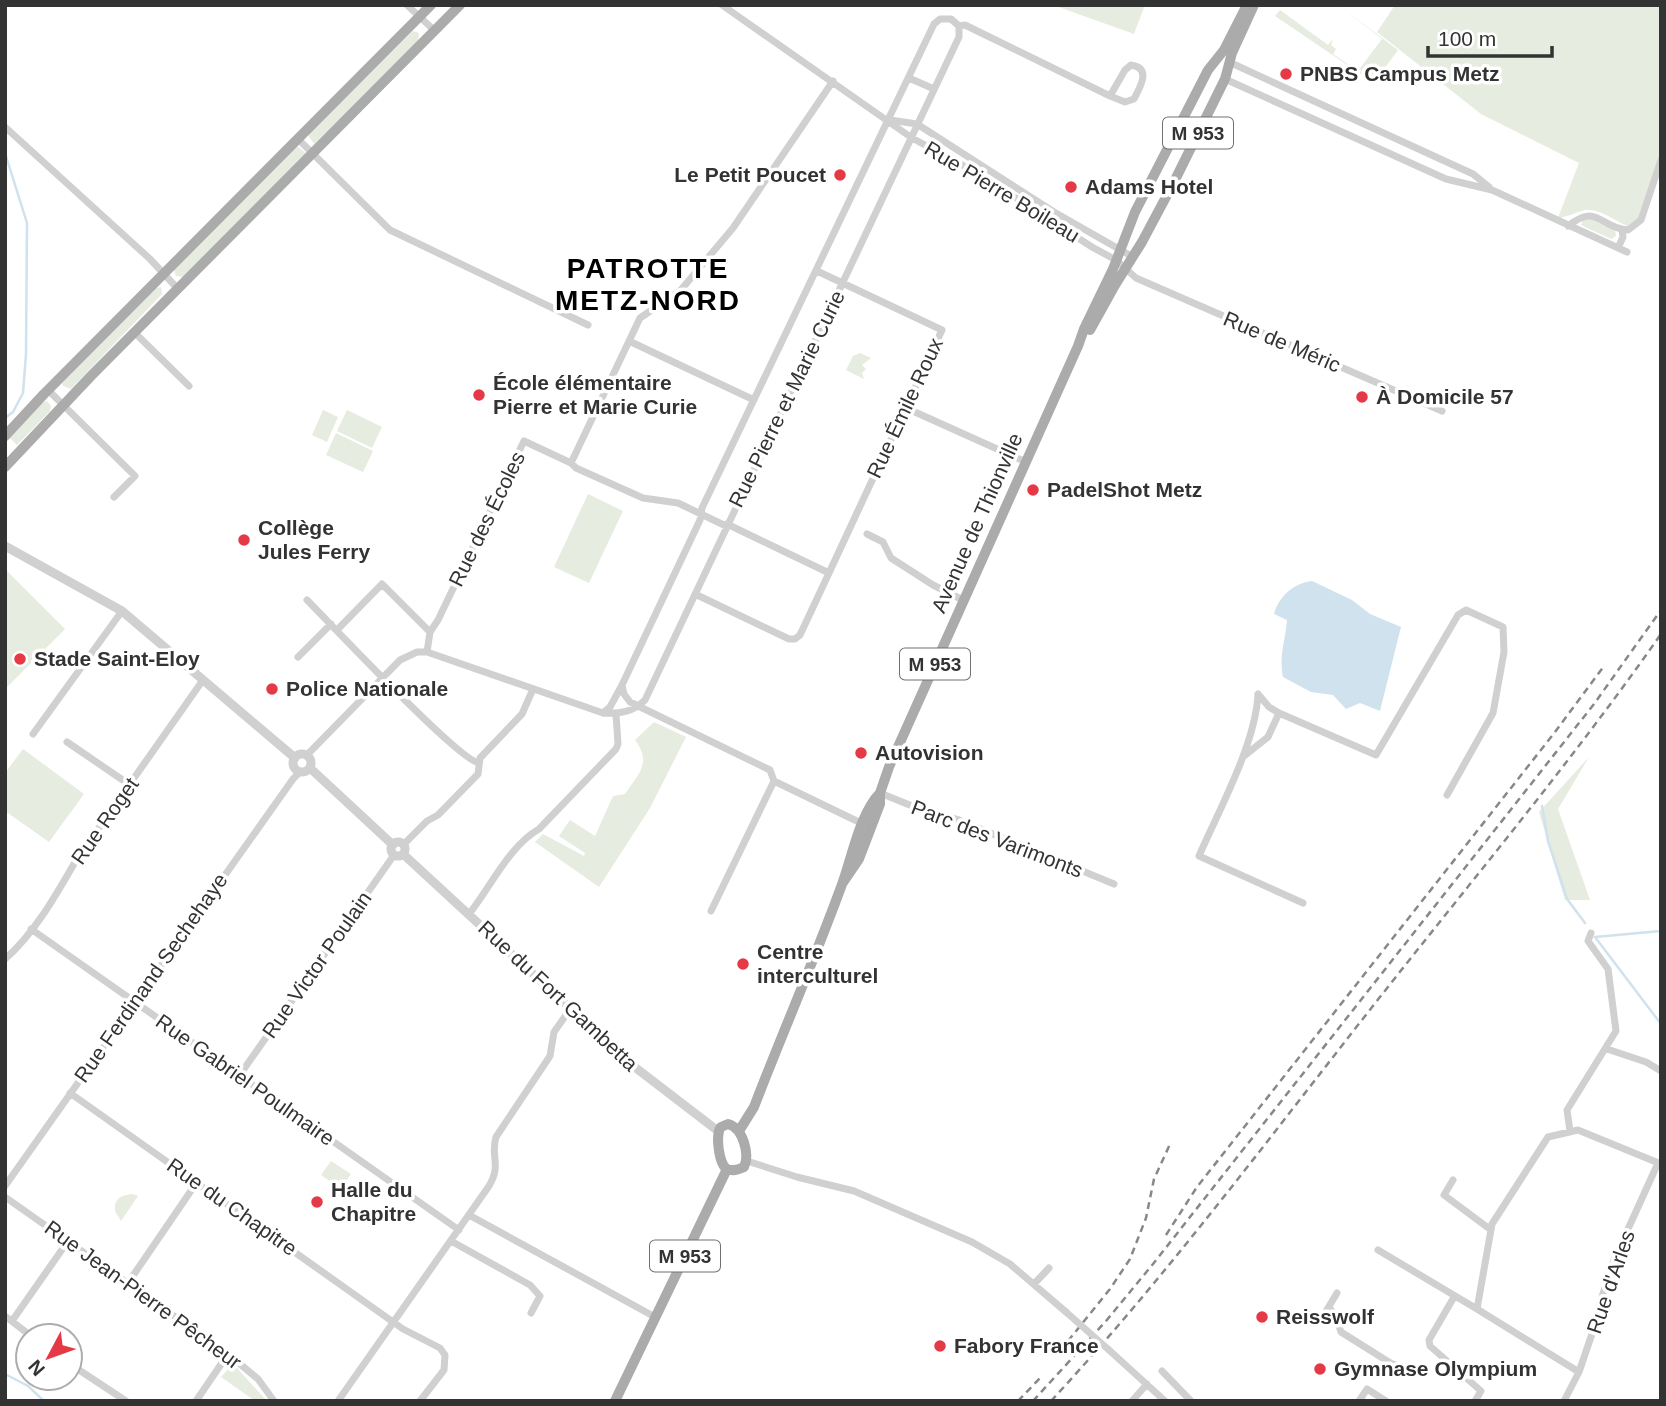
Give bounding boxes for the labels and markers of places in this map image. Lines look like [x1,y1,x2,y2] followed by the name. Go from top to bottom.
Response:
[1300,62,1500,85] place label: PNBS Campus Metz
[1278,66,1294,82] marker: PNBS Campus Metz
[674,163,826,186] place label: Le Petit Poucet
[832,167,848,183] marker: Le Petit Poucet
[1085,175,1213,198] place label: Adams Hotel
[1063,179,1079,195] marker: Adams Hotel
[493,371,697,418] place label: École élémentaire Pierre et Marie Curie
[1376,385,1514,408] place label: À Domicile 57
[471,387,487,403] marker: École élémentaire Pierre et Marie Curie
[1354,389,1370,405] marker: À Domicile 57
[1047,478,1202,501] place label: PadelShot Metz
[1025,482,1041,498] marker: PadelShot Metz
[258,516,370,563] place label: Collège Jules Ferry
[236,532,252,548] marker: Collège Jules Ferry
[34,647,200,670] place label: Stade Saint-Eloy
[12,651,28,667] marker: Stade Saint-Eloy
[286,677,448,700] place label: Police Nationale
[264,681,280,697] marker: Police Nationale
[875,741,984,764] place label: Autovision
[853,745,869,761] marker: Autovision
[757,940,878,987] place label: Centre interculturel
[735,956,751,972] marker: Centre interculturel
[331,1178,416,1225] place label: Halle du Chapitre
[309,1194,325,1210] marker: Halle du Chapitre
[1276,1305,1375,1328] place label: Reisswolf
[1254,1309,1270,1325] marker: Reisswolf
[954,1334,1099,1357] place label: Fabory France
[932,1338,948,1354] marker: Fabory France
[1334,1357,1537,1380] place label: Gymnase Olympium
[1312,1361,1328,1377] marker: Gymnase Olympium

